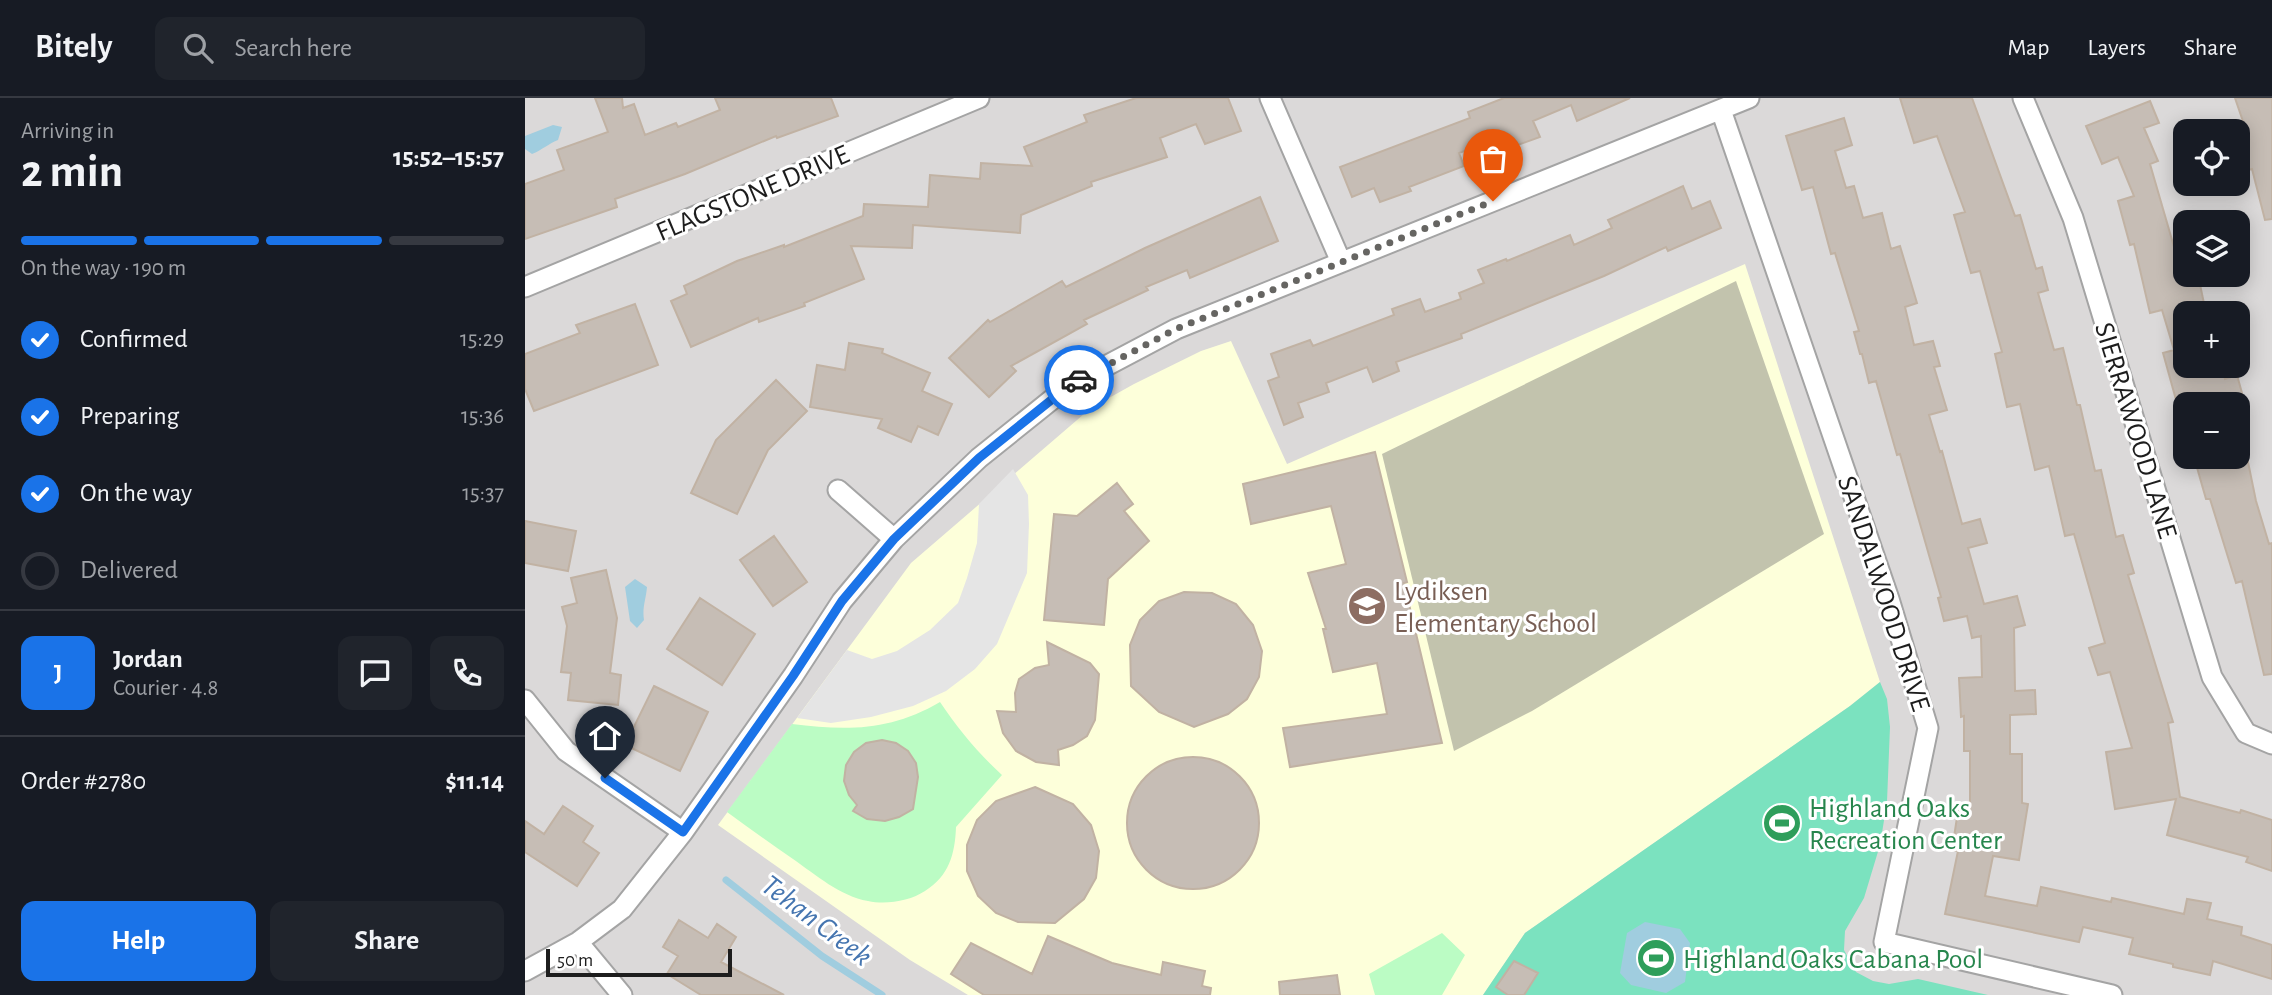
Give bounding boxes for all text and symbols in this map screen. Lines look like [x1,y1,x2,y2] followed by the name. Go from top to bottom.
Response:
[155,17,645,80] search box
[179,29,217,67] icon: search
[35,31,113,64] text: Bitely
[235,35,352,61] text: Search here
[2007,36,2049,60] text: Map
[2087,36,2146,60] text: Layers
[2184,36,2237,60] text: Share
[2173,119,2250,469] map controls
[2173,119,2250,196] button: locate
[21,120,114,143] text: Arriving in
[1463,129,1523,201] pin
[1474,140,1512,178] icon: bag
[652,141,853,247] street label: FLAGSTONE DRIVE
[393,144,504,170] text: 15:52–15:57
[21,149,123,195] text: 2 min
[2173,210,2250,287] button: layers
[21,257,186,280] text: On the way · 190 m
[2173,301,2250,378] button: +
[2089,319,2181,542] street label: SIERRAWOOD LANE
[21,321,59,359] icon: check
[80,326,188,352] text: Confirmed
[460,328,504,351] text: 15:29
[1044,345,1114,415] courier
[1060,361,1098,399] icon: car
[2173,392,2250,469] button: −
[21,398,59,436] icon: check
[80,403,179,429] text: Preparing
[461,405,504,428] text: 15:36
[1832,473,1934,715] street label: SANDALWOOD DRIVE
[21,475,59,513] icon: check
[80,480,192,506] text: On the way
[462,482,504,505] text: 15:37
[80,557,178,583] text: Delivered
[1394,578,1597,638] place label: Lydiksen Elementary School
[1346,585,1388,627] school or university icon: Lydiksen Elementary School
[338,636,412,710] button: chat
[430,636,504,710] button: phone
[113,646,183,672] text: Jordan
[54,660,62,686] text: J
[113,677,218,700] text: Courier · 4.8
[575,706,635,778] pin
[586,717,624,755] icon: home
[21,768,146,794] text: Order #2780
[445,768,504,794] text: $11.14
[1809,795,2002,855] place label: Highland Oaks Recreation Center
[1761,802,1803,844] sports icon: Highland Oaks Recreation Center
[756,870,877,972] water label: Tehan Creek
[21,901,256,981] button: Help
[270,901,504,981] button: Share
[1635,937,1677,979] sports icon: Highland Oaks Cabana Pool
[546,946,731,978] scale bar
[1683,946,1983,974] place label: Highland Oaks Cabana Pool
[557,951,593,970] text: 50 m

